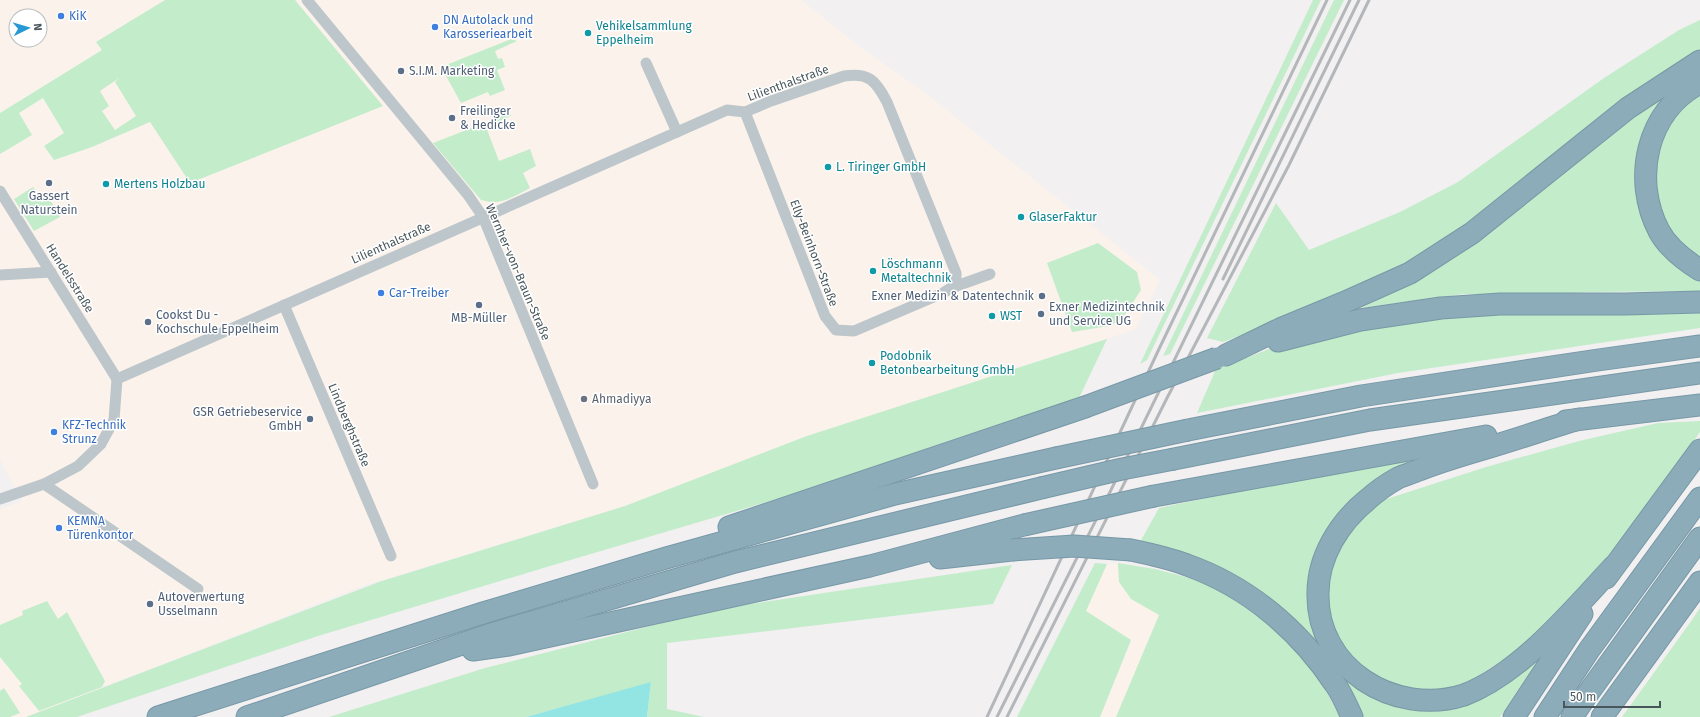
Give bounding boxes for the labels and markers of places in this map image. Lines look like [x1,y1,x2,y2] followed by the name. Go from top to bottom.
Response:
[69,9,87,23] place label: KiK
[56,11,66,21] marker: KiK
[443,13,533,41] place label: DN Autolack und Karosseriearbeit
[596,19,693,47] place label: Vehikelsammlung Eppelheim
[430,22,440,32] marker: DN Autolack und Karosseriearbeit
[583,28,593,38] marker: Vehikelsammlung Eppelheim
[409,64,495,78] place label: S.I.M. Marketing
[396,66,406,76] marker: S.I.M. Marketing
[460,104,516,132] place label: Freilinger & Hedicke
[447,113,457,123] marker: Freilinger & Hedicke
[836,160,926,174] place label: L. Tiringer GmbH
[823,162,833,172] marker: L. Tiringer GmbH
[114,177,206,191] place label: Mertens Holzbau
[44,178,54,188] marker: Gassert Naturstein
[101,179,111,189] marker: Mertens Holzbau
[20,189,78,217] place label: Gassert Naturstein
[1029,210,1097,224] place label: GlaserFaktur
[1016,212,1026,222] marker: GlaserFaktur
[881,257,952,285] place label: Löschmann Metaltechnik
[868,266,878,276] marker: Löschmann Metaltechnik
[389,286,449,300] place label: Car-Treiber
[376,288,386,298] marker: Car-Treiber
[871,289,1035,303] place label: Exner Medizin & Datentechnik
[1037,291,1047,301] marker: Exner Medizin & Datentechnik
[474,300,484,310] marker: MB-Müller
[1049,300,1166,328] place label: Exner Medizintechnik und Service UG
[156,308,279,336] place label: Cookst Du - Kochschule Eppelheim
[1000,309,1023,323] place label: WST
[1036,309,1046,319] marker: Exner Medizintechnik und Service UG
[451,311,507,325] place label: MB-Müller
[987,311,997,321] marker: WST
[143,317,153,327] marker: Cookst Du - Kochschule Eppelheim
[880,349,1015,377] place label: Podobnik Betonbearbeitung GmbH
[867,358,877,368] marker: Podobnik Betonbearbeitung GmbH
[592,392,651,406] place label: Ahmadiyya
[579,394,589,404] marker: Ahmadiyya
[193,405,302,433] place label: GSR Getriebeservice GmbH
[305,414,315,424] marker: GSR Getriebeservice GmbH
[62,418,127,446] place label: KFZ-Technik Strunz
[49,427,59,437] marker: KFZ-Technik Strunz
[67,514,134,542] place label: KEMNA Türenkontor
[54,523,64,533] marker: KEMNA Türenkontor
[158,590,245,618] place label: Autoverwertung Usselmann
[145,599,155,609] marker: Autoverwertung Usselmann

